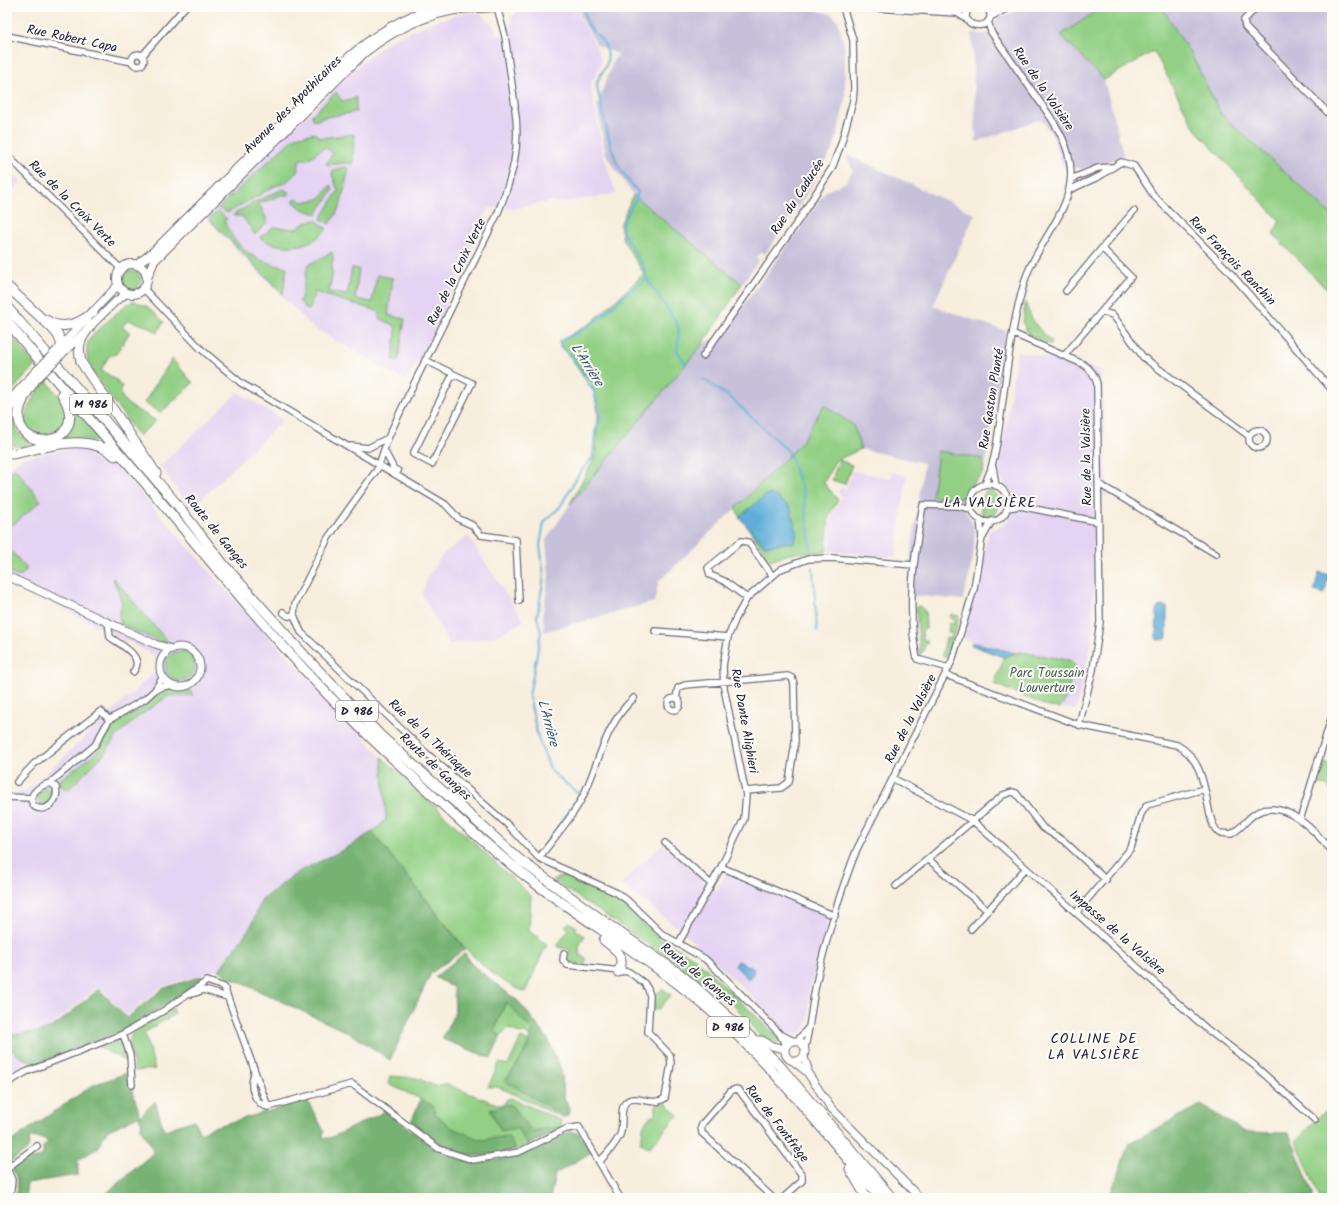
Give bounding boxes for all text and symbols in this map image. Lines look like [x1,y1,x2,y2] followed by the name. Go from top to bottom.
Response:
[25,19,119,59] street label: Rue Robert Capa
[1007,43,1079,135] street label: Rue de la Valsière
[239,50,348,159] street label: Avenue des Apothicaires
[23,155,121,253] street label: Rue de la Croix Verte
[766,155,831,239] street label: Rue du Caducée
[1183,211,1281,311] street label: Rue François Ranchin
[422,215,492,329] street label: Rue de la Croix Verte
[565,339,610,392] water label: L'Arrière
[974,346,1011,451] street label: Rue Gaston Planté
[70,394,112,414] road number: M 986
[1076,408,1098,506] street label: Rue de la Valsière
[179,490,253,575] street label: Route de Ganges
[944,492,1036,514] district label: LA VALSIÈRE
[1010,663,1084,699] park label: Parc Toussain Louverture
[724,667,764,776] street label: Rue Dante Alighieri
[879,671,943,767] street label: Rue de la Valsière
[383,694,477,784] street label: Rue de la Thériaque
[531,697,565,751] water label: L'Arrière
[336,701,378,721] road number: D 986
[394,728,476,806] street label: Route de Ganges
[1064,885,1170,981] street label: Impasse de la Valsière
[656,938,741,1012] street label: Route de Ganges
[707,1017,749,1037] road number: D 986
[1048,1028,1140,1066] district label: COLLINE DE LA VALSIÈRE
[740,1080,814,1168] street label: Rue de Fontfrège

